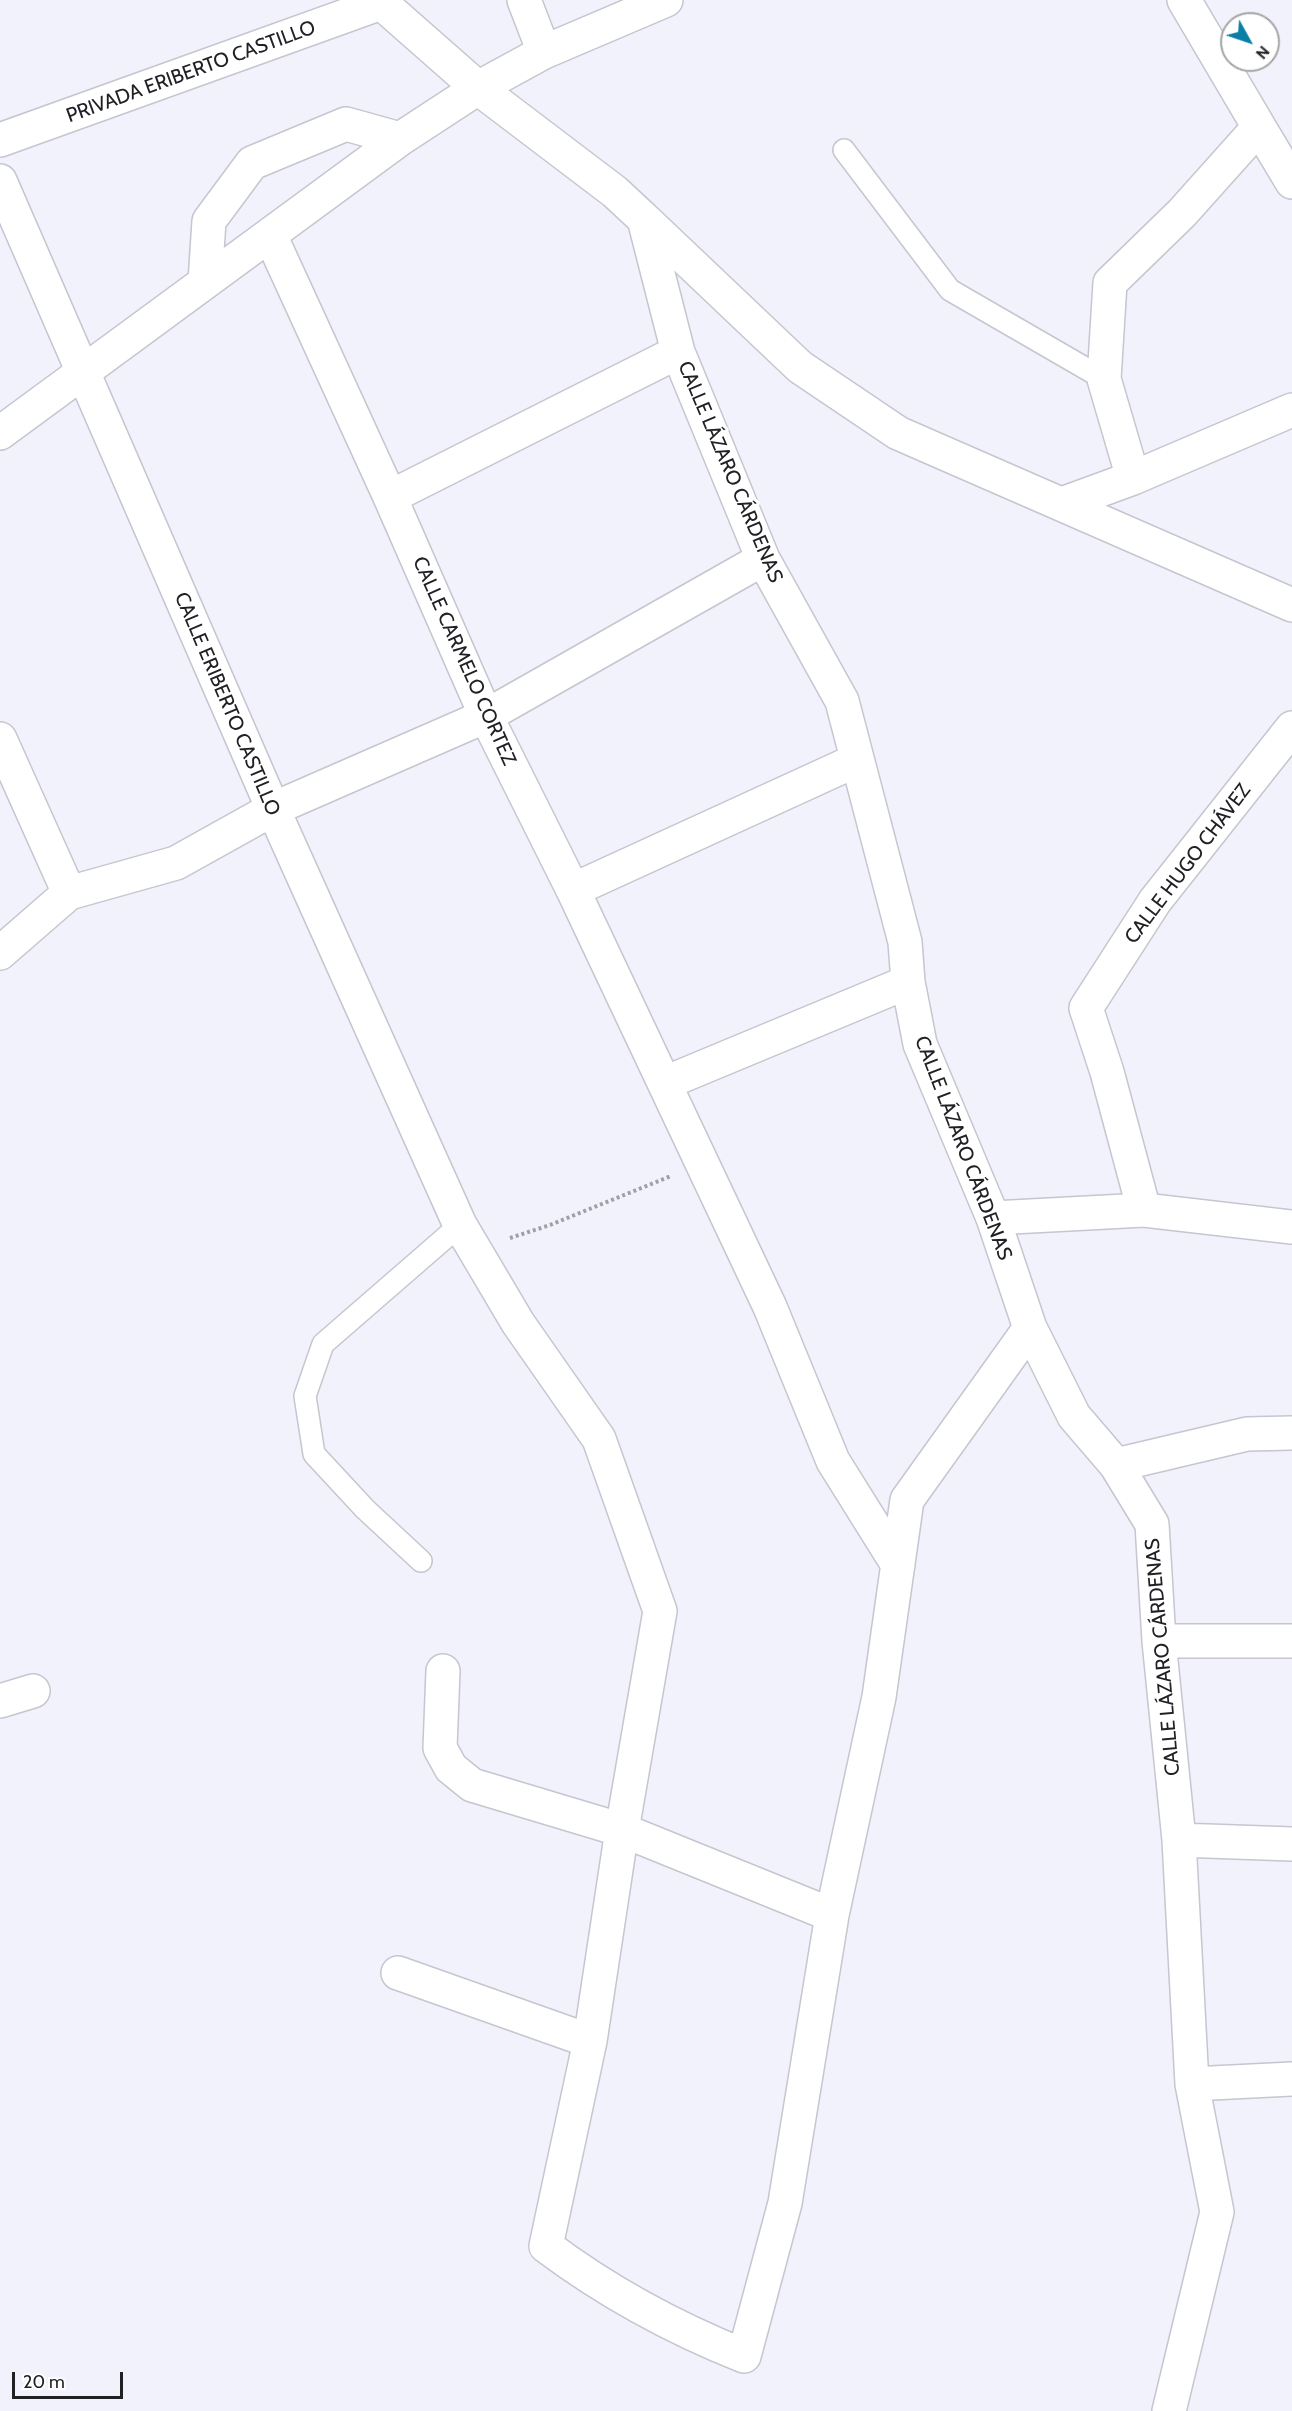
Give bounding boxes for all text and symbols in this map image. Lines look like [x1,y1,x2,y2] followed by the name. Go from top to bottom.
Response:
[1220,12,1280,72] north arrow
[63,16,319,128] street label: PRIVADA ERIBERTO CASTILLO
[1252,42,1274,63] text: N
[672,358,788,586] street label: CALLE LÁZARO CÁRDENAS
[407,553,521,769] street label: CALLE CARMELO CORTEZ
[169,589,285,819] street label: CALLE ERIBERTO CASTILLO
[1120,779,1256,949] street label: CALLE HUGO CHÁVEZ
[909,1032,1017,1264] street label: CALLE LÁZARO CÁRDENAS
[1141,1537,1185,1777] street label: CALLE LÁZARO CÁRDENAS
[15,2360,126,2398] scale bar
[23,2371,65,2393] text: 20 m

